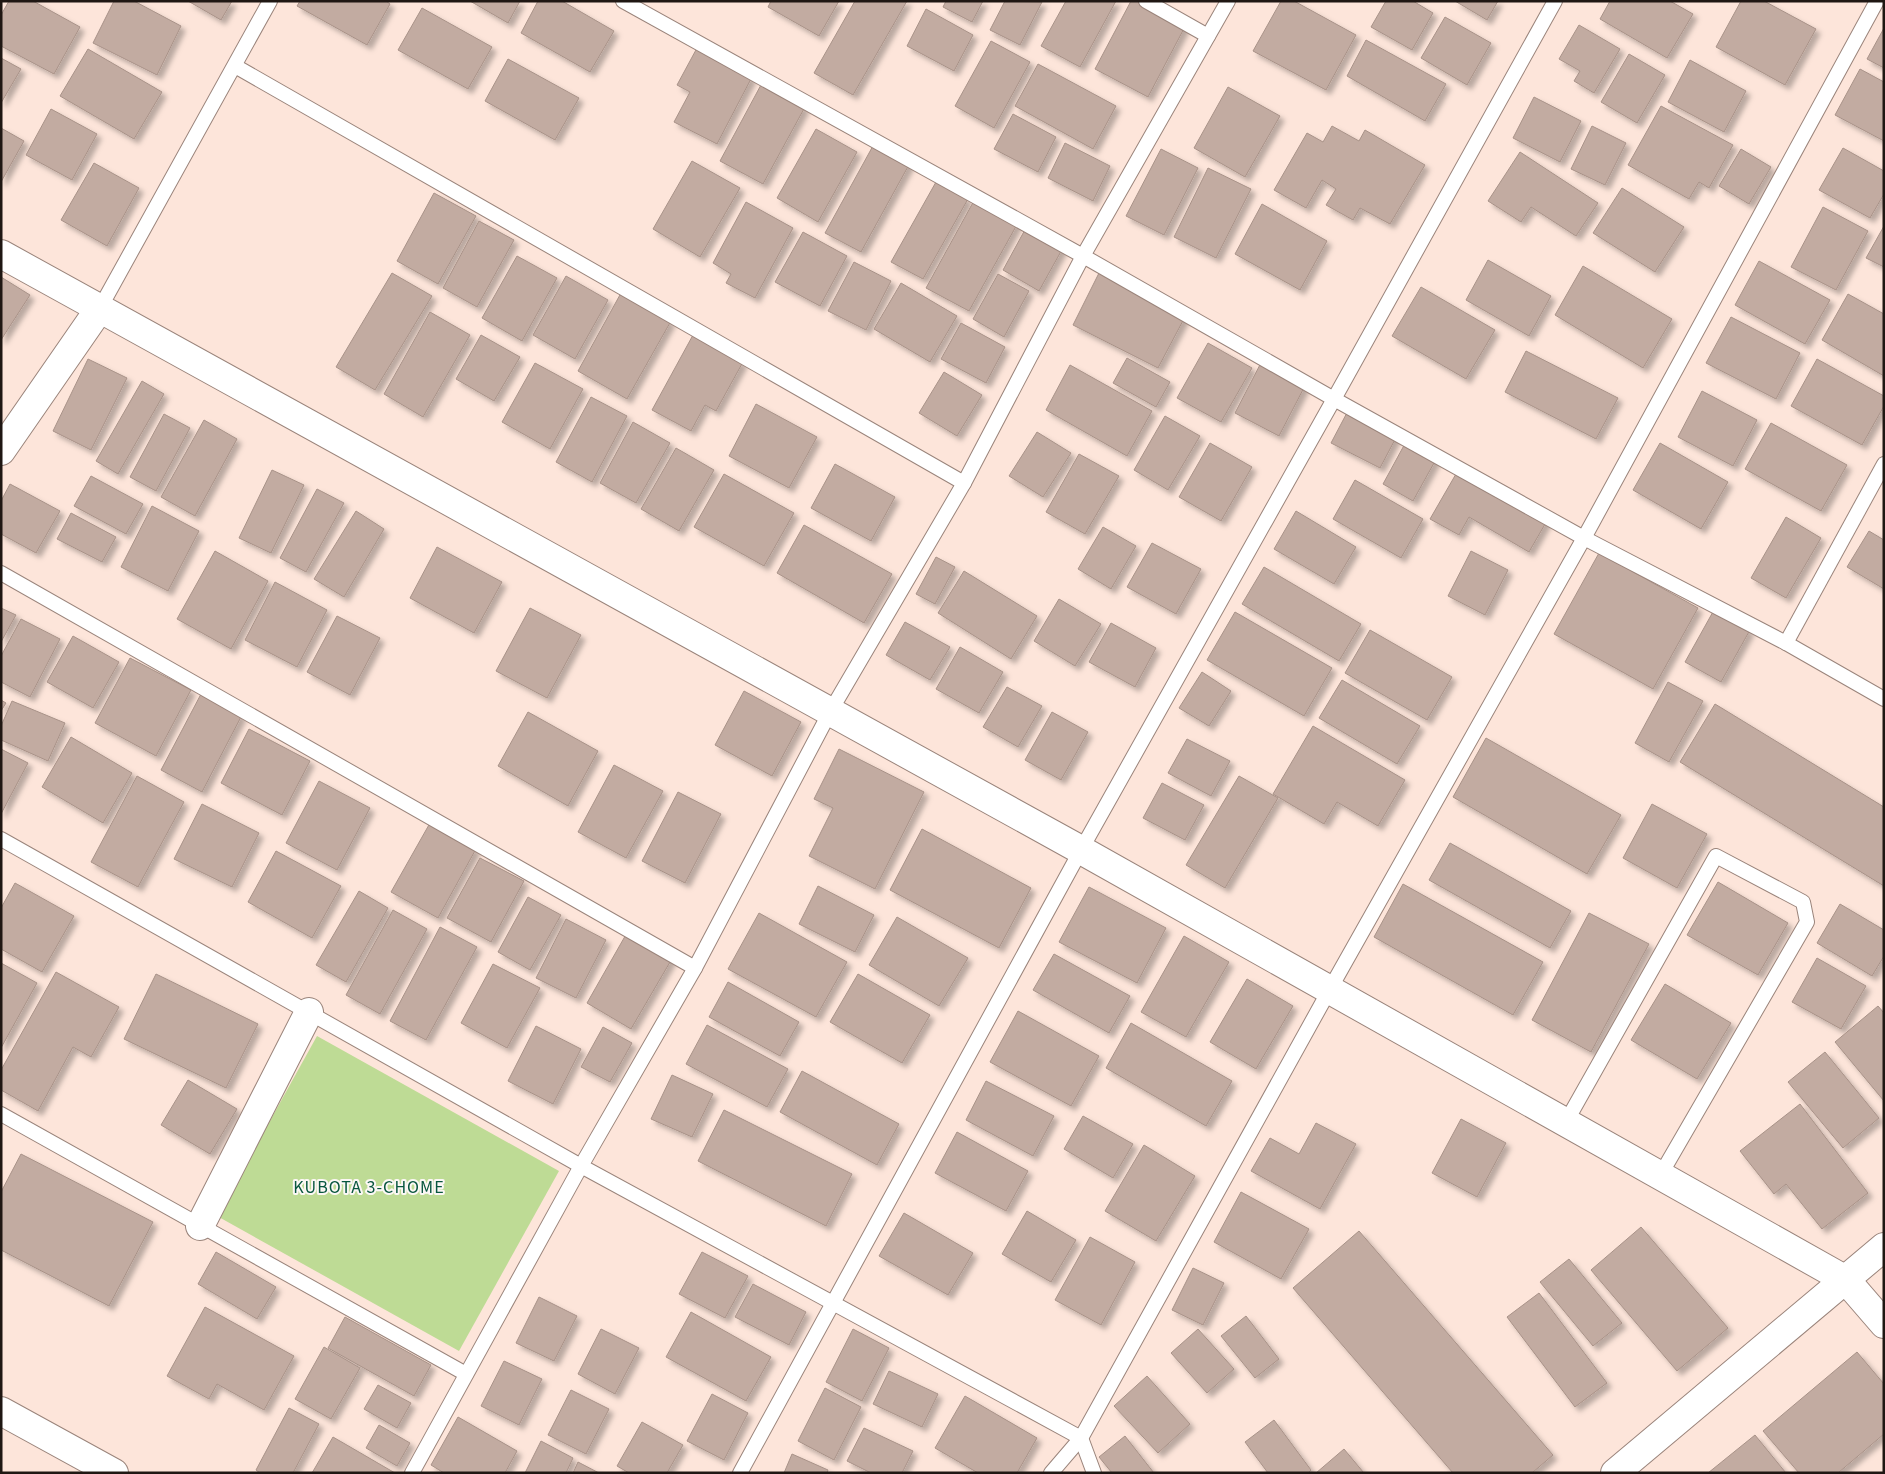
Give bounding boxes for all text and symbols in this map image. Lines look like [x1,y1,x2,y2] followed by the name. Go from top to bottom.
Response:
[293,1175,445,1200] district label: KUBOTA 3-CHOME

